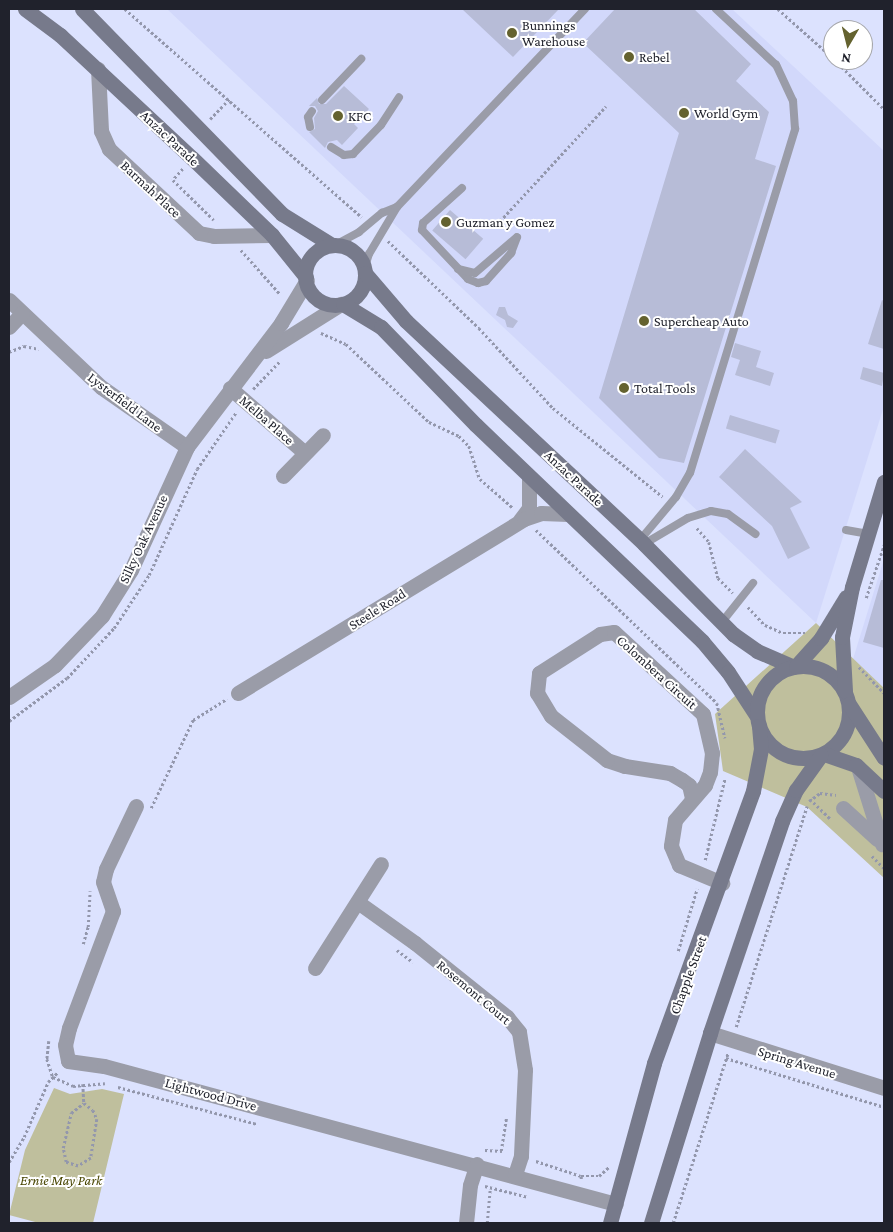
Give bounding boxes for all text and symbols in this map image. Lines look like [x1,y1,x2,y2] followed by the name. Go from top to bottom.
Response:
[522,17,585,49] place label: Bunnings Warehouse
[823,20,873,70] north arrow
[506,27,518,39] marker: Bunnings Warehouse
[639,49,670,65] place label: Rebel
[840,50,852,67] text: N
[623,51,635,63] marker: Rebel
[694,105,758,121] place label: World Gym
[137,107,203,169] street label: Anzac Parade
[678,107,690,119] marker: World Gym
[348,108,371,124] place label: KFC
[332,110,344,122] marker: KFC
[117,157,185,221] street label: Barmah Place
[456,214,554,230] place label: Guzman y Gomez
[440,216,452,228] marker: Guzman y Gomez
[654,313,749,329] place label: Supercheap Auto
[638,315,650,327] marker: Supercheap Auto
[85,369,165,435] street label: Lysterfield Lane
[634,380,695,396] place label: Total Tools
[618,382,630,394] marker: Total Tools
[236,392,298,448] street label: Melba Place
[541,447,607,509] street label: Anzac Parade
[115,492,171,586] street label: Silky Oak Avenue
[345,585,409,633] street label: Steele Road
[613,632,701,712] street label: Colombera Circuit
[666,934,710,1016] street label: Chapple Street
[434,956,514,1028] street label: Rosemont Court
[756,1042,838,1082] street label: Spring Avenue
[163,1074,259,1114] street label: Lightwood Drive
[20,1172,102,1188] park label: Ernie May Park

